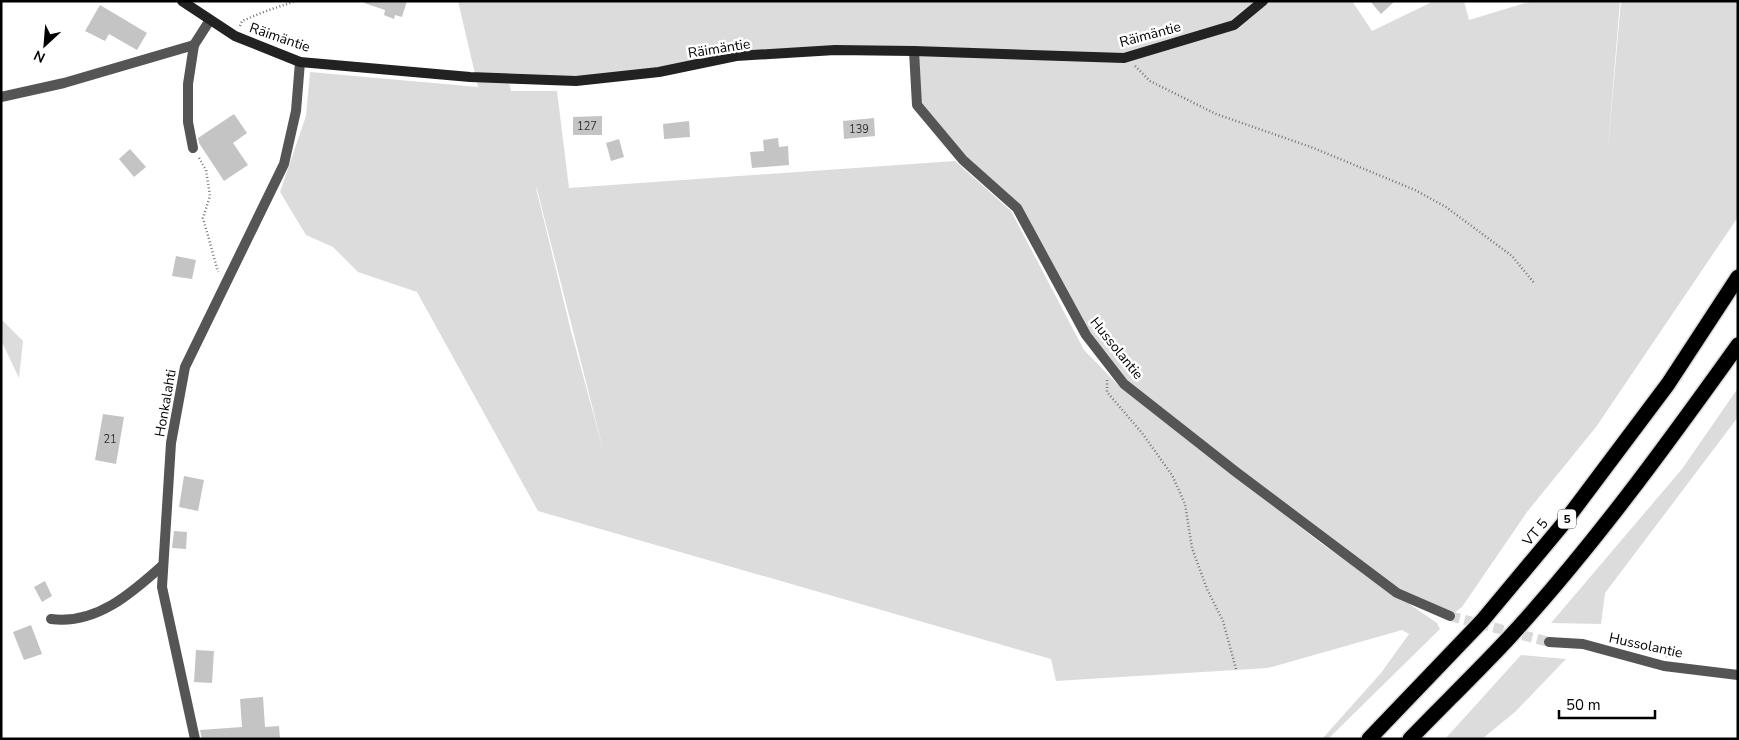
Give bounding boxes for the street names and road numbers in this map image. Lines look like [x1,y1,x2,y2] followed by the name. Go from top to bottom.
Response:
[1117,17,1183,52] street label: Räimäntie
[247,18,313,57] street label: Räimäntie
[686,34,752,63] street label: Räimäntie
[1086,313,1148,383] street label: Hussolantie
[150,368,181,438] street label: Honkalahti
[1558,509,1576,528] road number: 5
[1518,515,1552,551] street label: VT 5
[1607,628,1684,663] street label: Hussolantie

